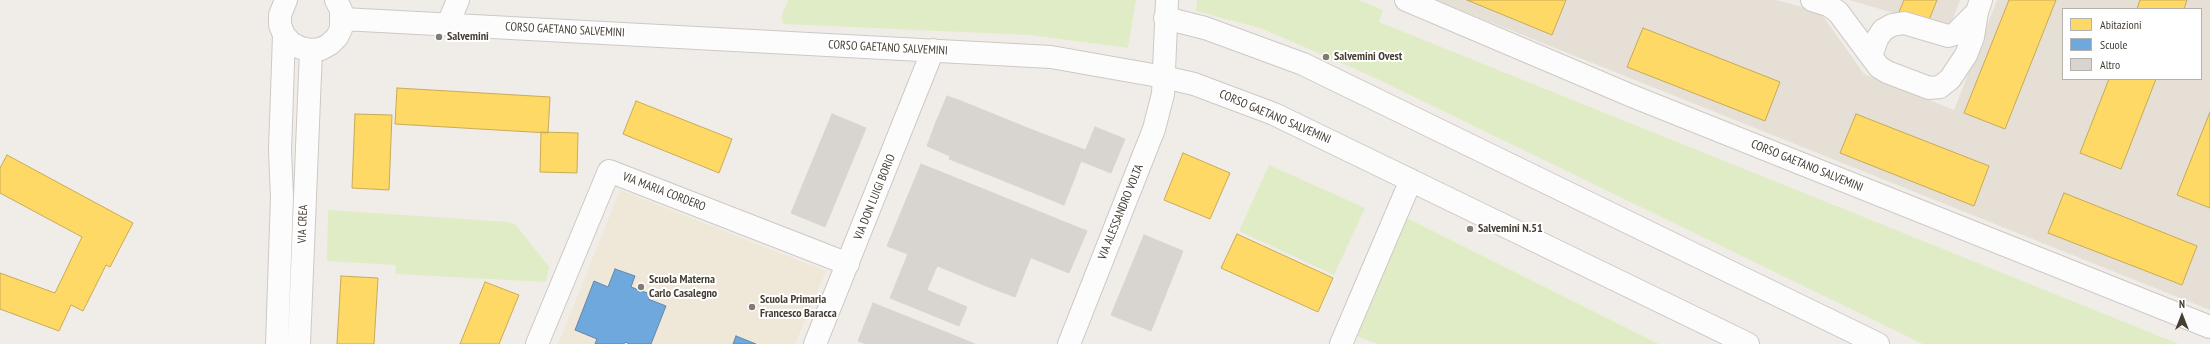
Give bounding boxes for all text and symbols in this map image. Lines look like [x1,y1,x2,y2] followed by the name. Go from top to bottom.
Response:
[2062,8,2202,80] legend
[2100,17,2142,32] text: Abitazioni
[505,20,625,40] street label: CORSO GAETANO SALVEMINI
[447,30,489,44] place label: Salvemini
[434,32,444,42] marker: Salvemini
[2100,37,2128,52] text: Scuole
[828,38,948,58] street label: CORSO GAETANO SALVEMINI
[1334,50,1402,64] place label: Salvemini Ovest
[1321,52,1331,62] marker: Salvemini Ovest
[2100,57,2120,72] text: Altro
[1217,87,1333,147] street label: CORSO GAETANO SALVEMINI
[1749,137,1865,195] street label: CORSO GAETANO SALVEMINI
[851,152,899,242] street label: VIA DON LUIGI BORIO
[1095,162,1147,262] street label: VIA ALESSANDRO VOLTA
[620,170,708,214] street label: VIA MARIA CORDERO
[295,204,311,244] street label: VIA CREA
[1478,222,1543,236] place label: Salvemini N.51
[1465,224,1475,234] marker: Salvemini N.51
[649,273,717,301] place label: Scuola Materna Carlo Casalegno
[636,282,646,292] marker: Scuola Materna Carlo Casalegno
[760,293,837,321] place label: Scuola Primaria Francesco Baracca
[2162,296,2202,336] north arrow
[2179,297,2185,311] text: N
[747,302,757,312] marker: Scuola Primaria Francesco Baracca

